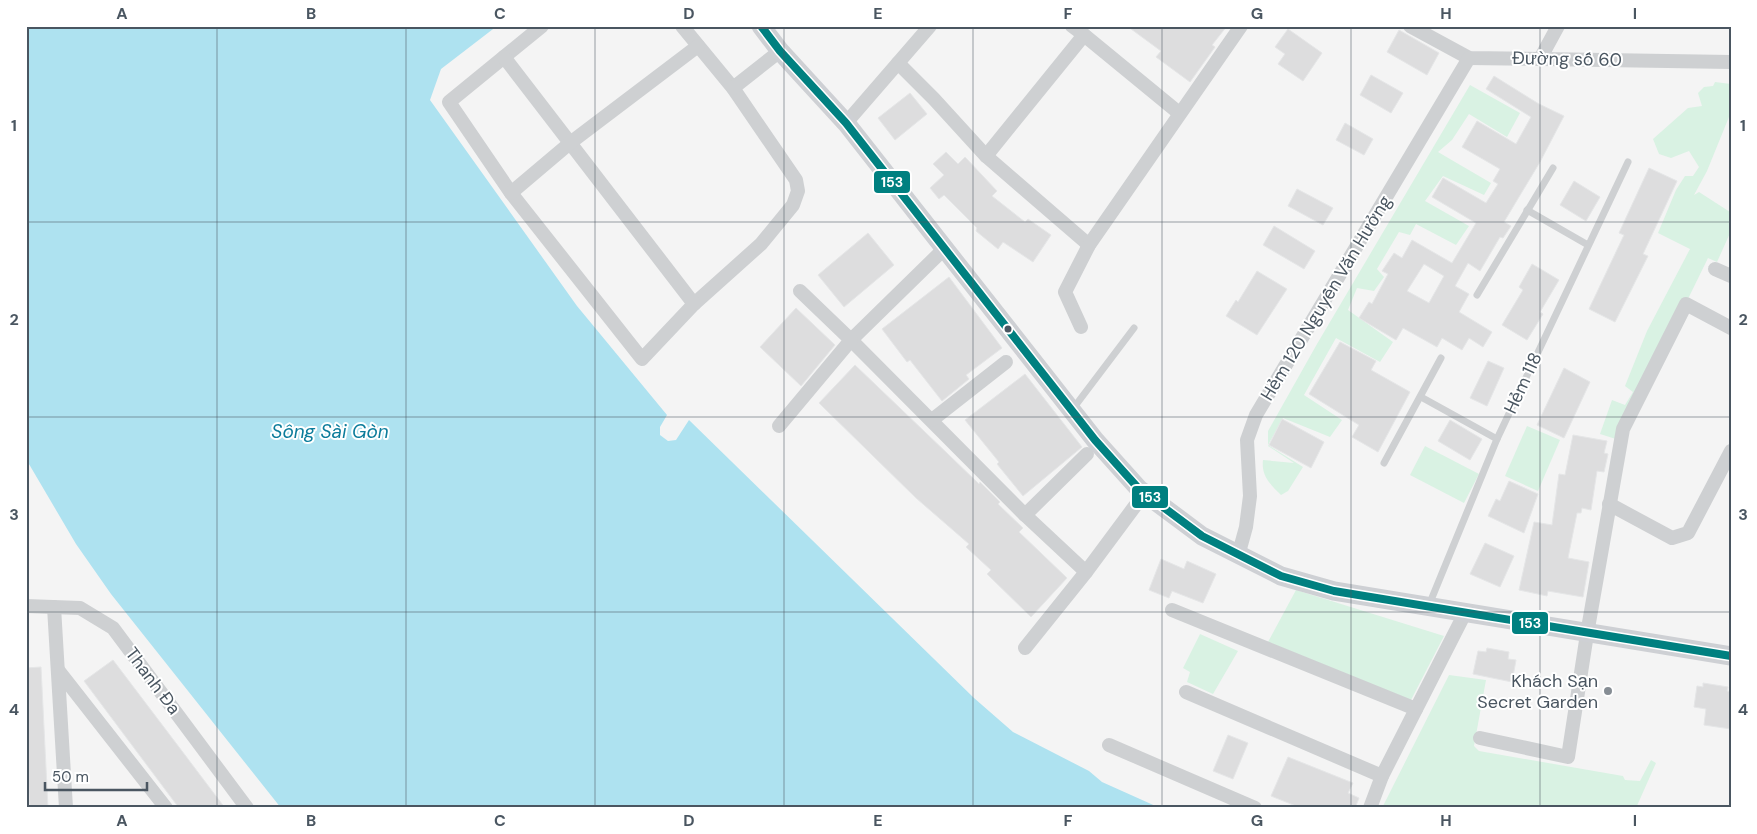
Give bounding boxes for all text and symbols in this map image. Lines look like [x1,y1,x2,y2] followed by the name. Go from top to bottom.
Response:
[116,3,128,24] text: A
[306,3,316,24] text: B
[494,3,506,24] text: C
[683,3,695,24] text: D
[873,3,883,24] text: E
[1064,3,1073,24] text: F
[1251,3,1263,24] text: G
[1440,3,1452,24] text: H
[1633,3,1637,24] text: I
[1512,46,1622,72] street label: Đường số 60
[11,115,17,136] text: 1
[1740,115,1746,136] text: 1
[873,170,911,194] line badge: 153
[881,173,903,191] text: 153
[1255,191,1397,405] street label: Hẻm 120 Nguyễn Văn Hưởng
[9,309,19,330] text: 2
[1738,309,1748,330] text: 2
[1003,324,1013,334] unlabelled marker
[1498,348,1548,418] street label: Hẻm 118
[271,419,389,444] water label: Sông Sài Gòn
[1131,485,1169,509] line badge: 153
[1139,488,1161,506] text: 153
[9,504,19,525] text: 3
[1738,504,1748,525] text: 3
[1511,611,1549,635] line badge: 153
[1519,614,1541,632] text: 153
[120,643,186,719] street label: Thanh Đa
[1477,669,1598,714] place label: Khách Sạn Secret Garden
[1602,685,1614,697] marker: Khách Sạn Secret Garden
[9,699,19,720] text: 4
[1738,699,1748,720] text: 4
[45,759,148,791] scale bar
[52,767,89,787] text: 50 m
[116,810,128,831] text: A
[306,810,316,831] text: B
[494,810,506,831] text: C
[683,810,695,831] text: D
[873,810,883,831] text: E
[1064,810,1073,831] text: F
[1251,810,1263,831] text: G
[1440,810,1452,831] text: H
[1633,810,1637,831] text: I

